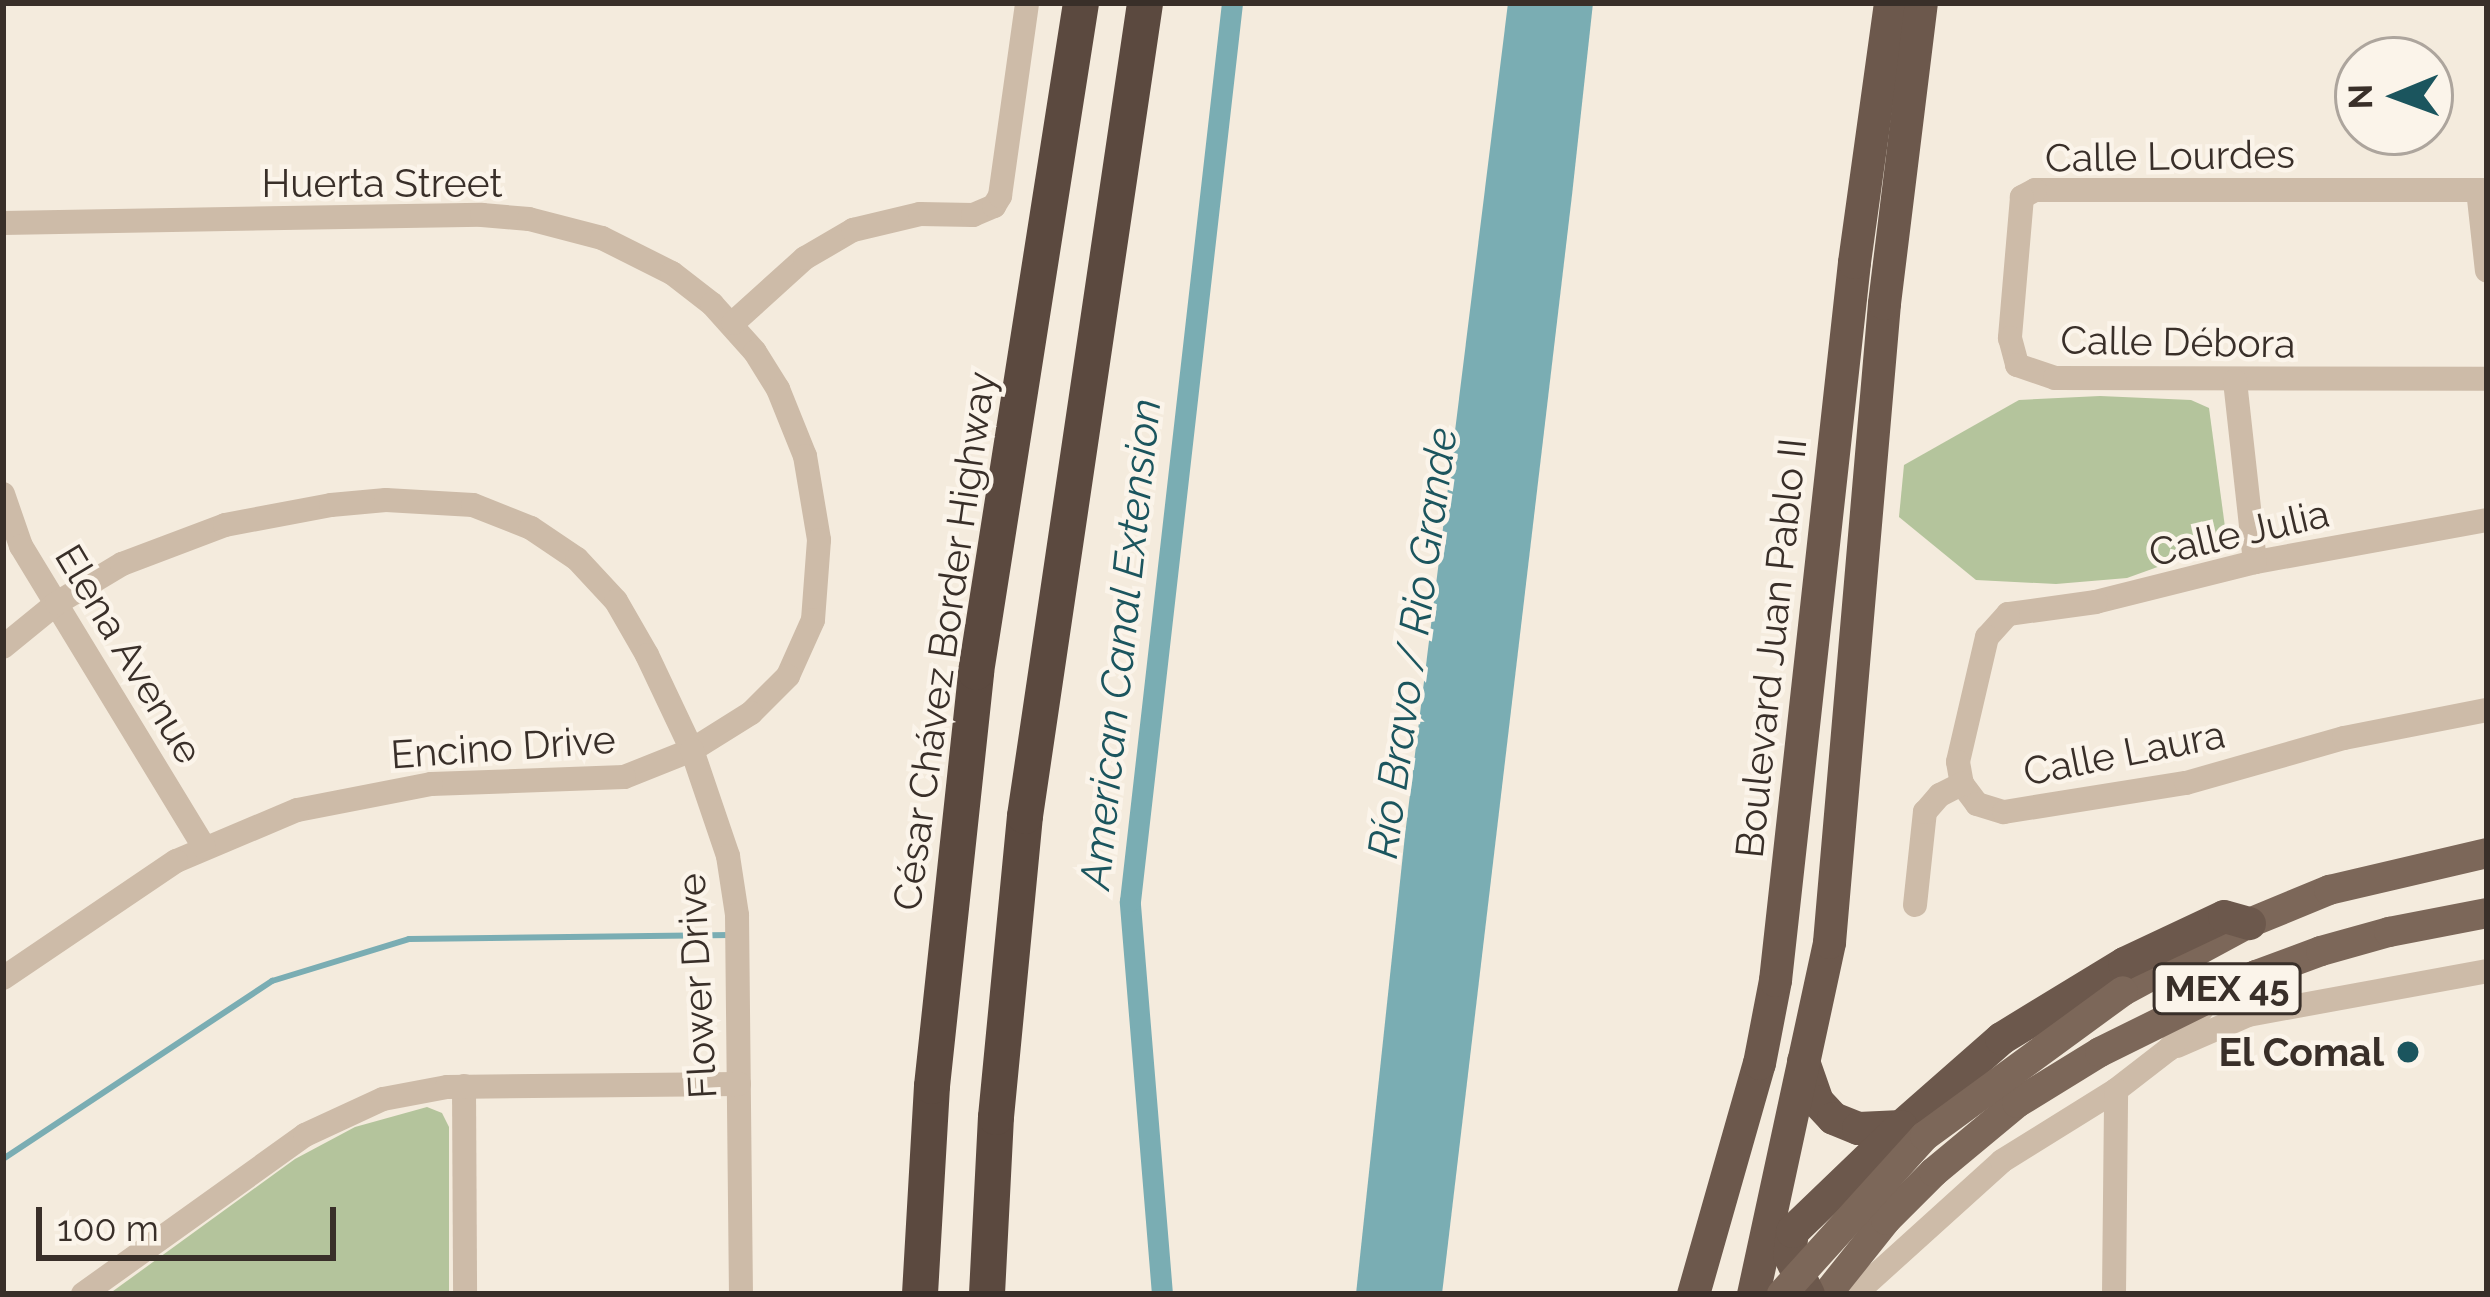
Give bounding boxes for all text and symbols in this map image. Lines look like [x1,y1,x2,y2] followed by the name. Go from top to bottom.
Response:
[2334,36,2454,156] north arrow
[2341,84,2380,110] text: N
[2045,130,2295,182] street label: Calle Lourdes
[262,160,502,206] street label: Huerta Street
[2060,317,2296,367] street label: Calle Débora
[883,368,1005,914] street label: César Chávez Border Highway
[1070,396,1172,892] water label: American Canal Extension
[1358,424,1468,862] water label: Río Bravo / Rio Grande
[1726,436,1816,860] street label: Boulevard Juan Pablo II
[2144,489,2334,577] street label: Calle Julia
[45,536,213,772] street label: Elena Avenue
[2019,711,2229,795] street label: Calle Laura
[389,716,617,778] street label: Encino Drive
[668,872,726,1100] street label: Flower Drive
[2152,959,2302,1019] road number: MEX 45
[2217,1029,2384,1075] place label: El Comal
[2395,1039,2421,1065] marker: El Comal
[42,1183,342,1257] scale bar
[57,1207,159,1249] text: 100 m

